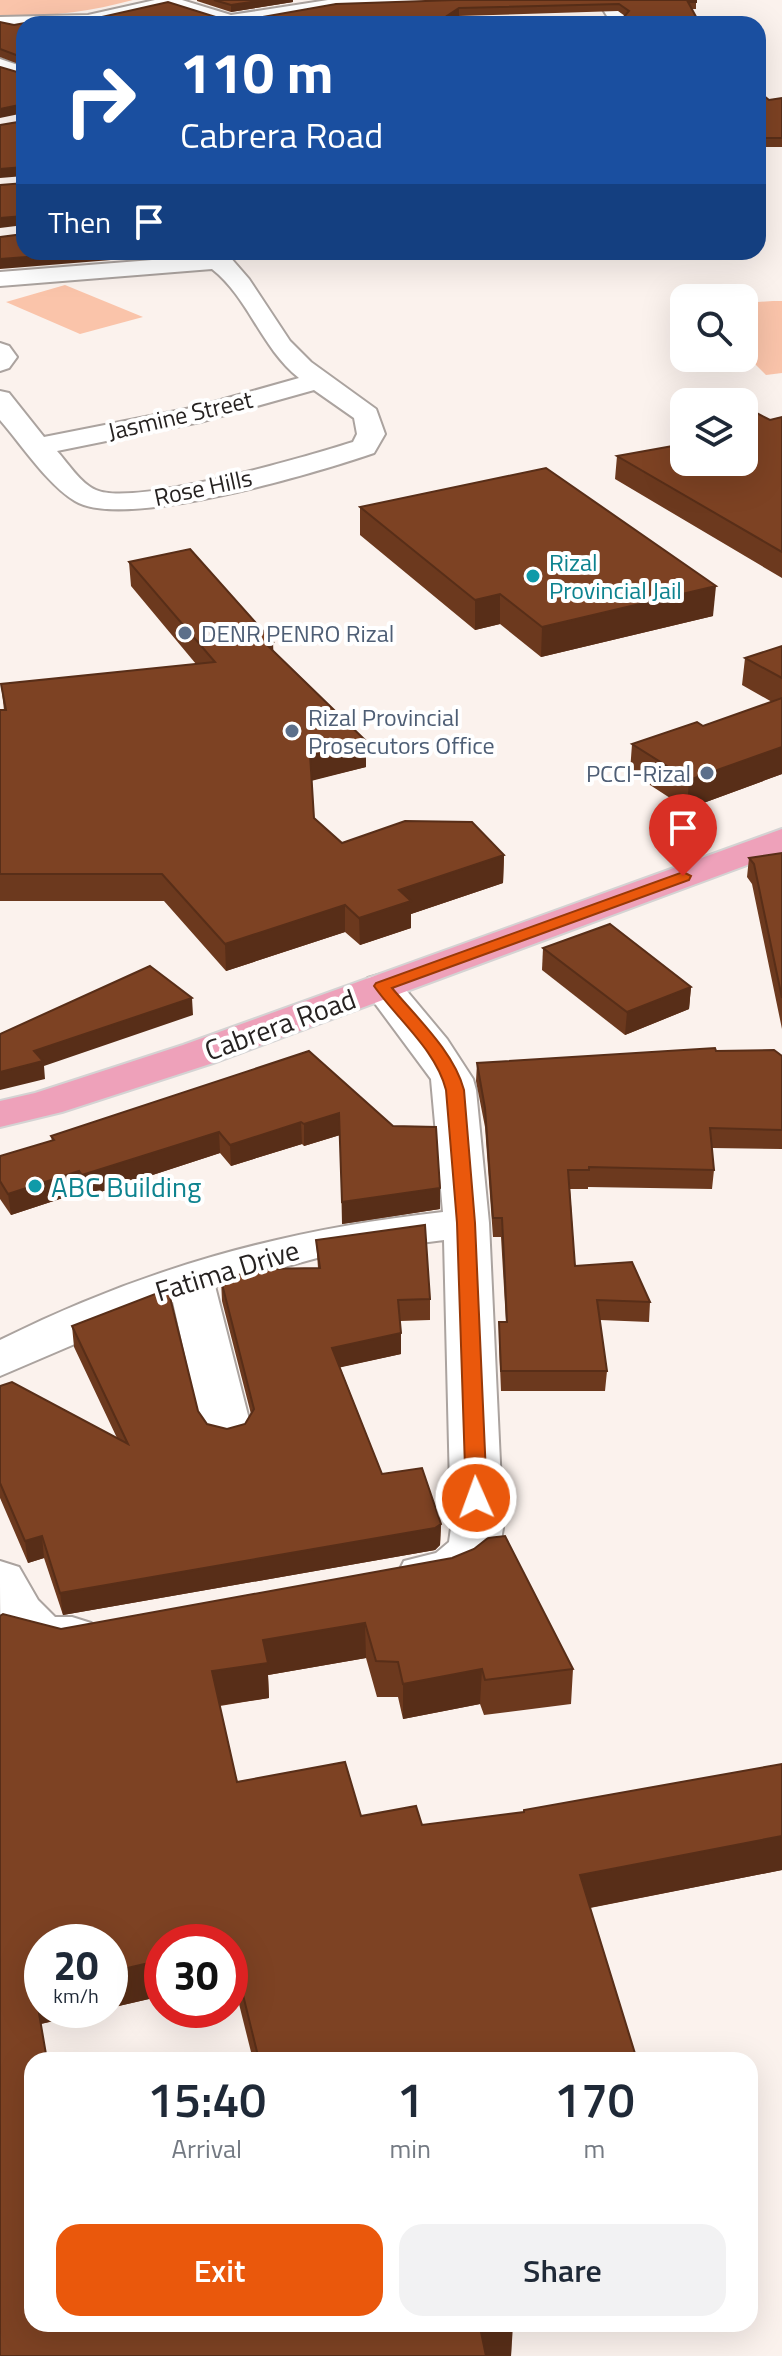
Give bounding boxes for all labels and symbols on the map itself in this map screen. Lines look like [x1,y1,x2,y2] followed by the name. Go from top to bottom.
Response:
[104,381,257,449] street label: Jasmine Street
[151,459,255,515] street label: Rose Hills
[549,544,682,608] place label: Rizal Provincial Jail
[524,567,542,585] marker: Rizal Provincial Jail
[201,615,394,651] place label: DENR PENRO Rizal
[176,624,194,642] marker: DENR PENRO Rizal
[308,699,495,763] place label: Rizal Provincial Prosecutors Office
[283,722,301,740] marker: Rizal Provincial Prosecutors Office
[586,755,691,791] place label: PCCI-Rizal
[698,764,716,782] marker: PCCI-Rizal
[649,794,717,876] pin
[198,977,362,1071] street label: Cabrera Road
[51,1165,201,1208] place label: ABC Building
[26,1177,44,1195] marker: ABC Building
[150,1228,304,1312] street label: Fatima Drive
[434,1456,518,1540] position arrow
[144,1924,248,2028] speed limit sign: 30

